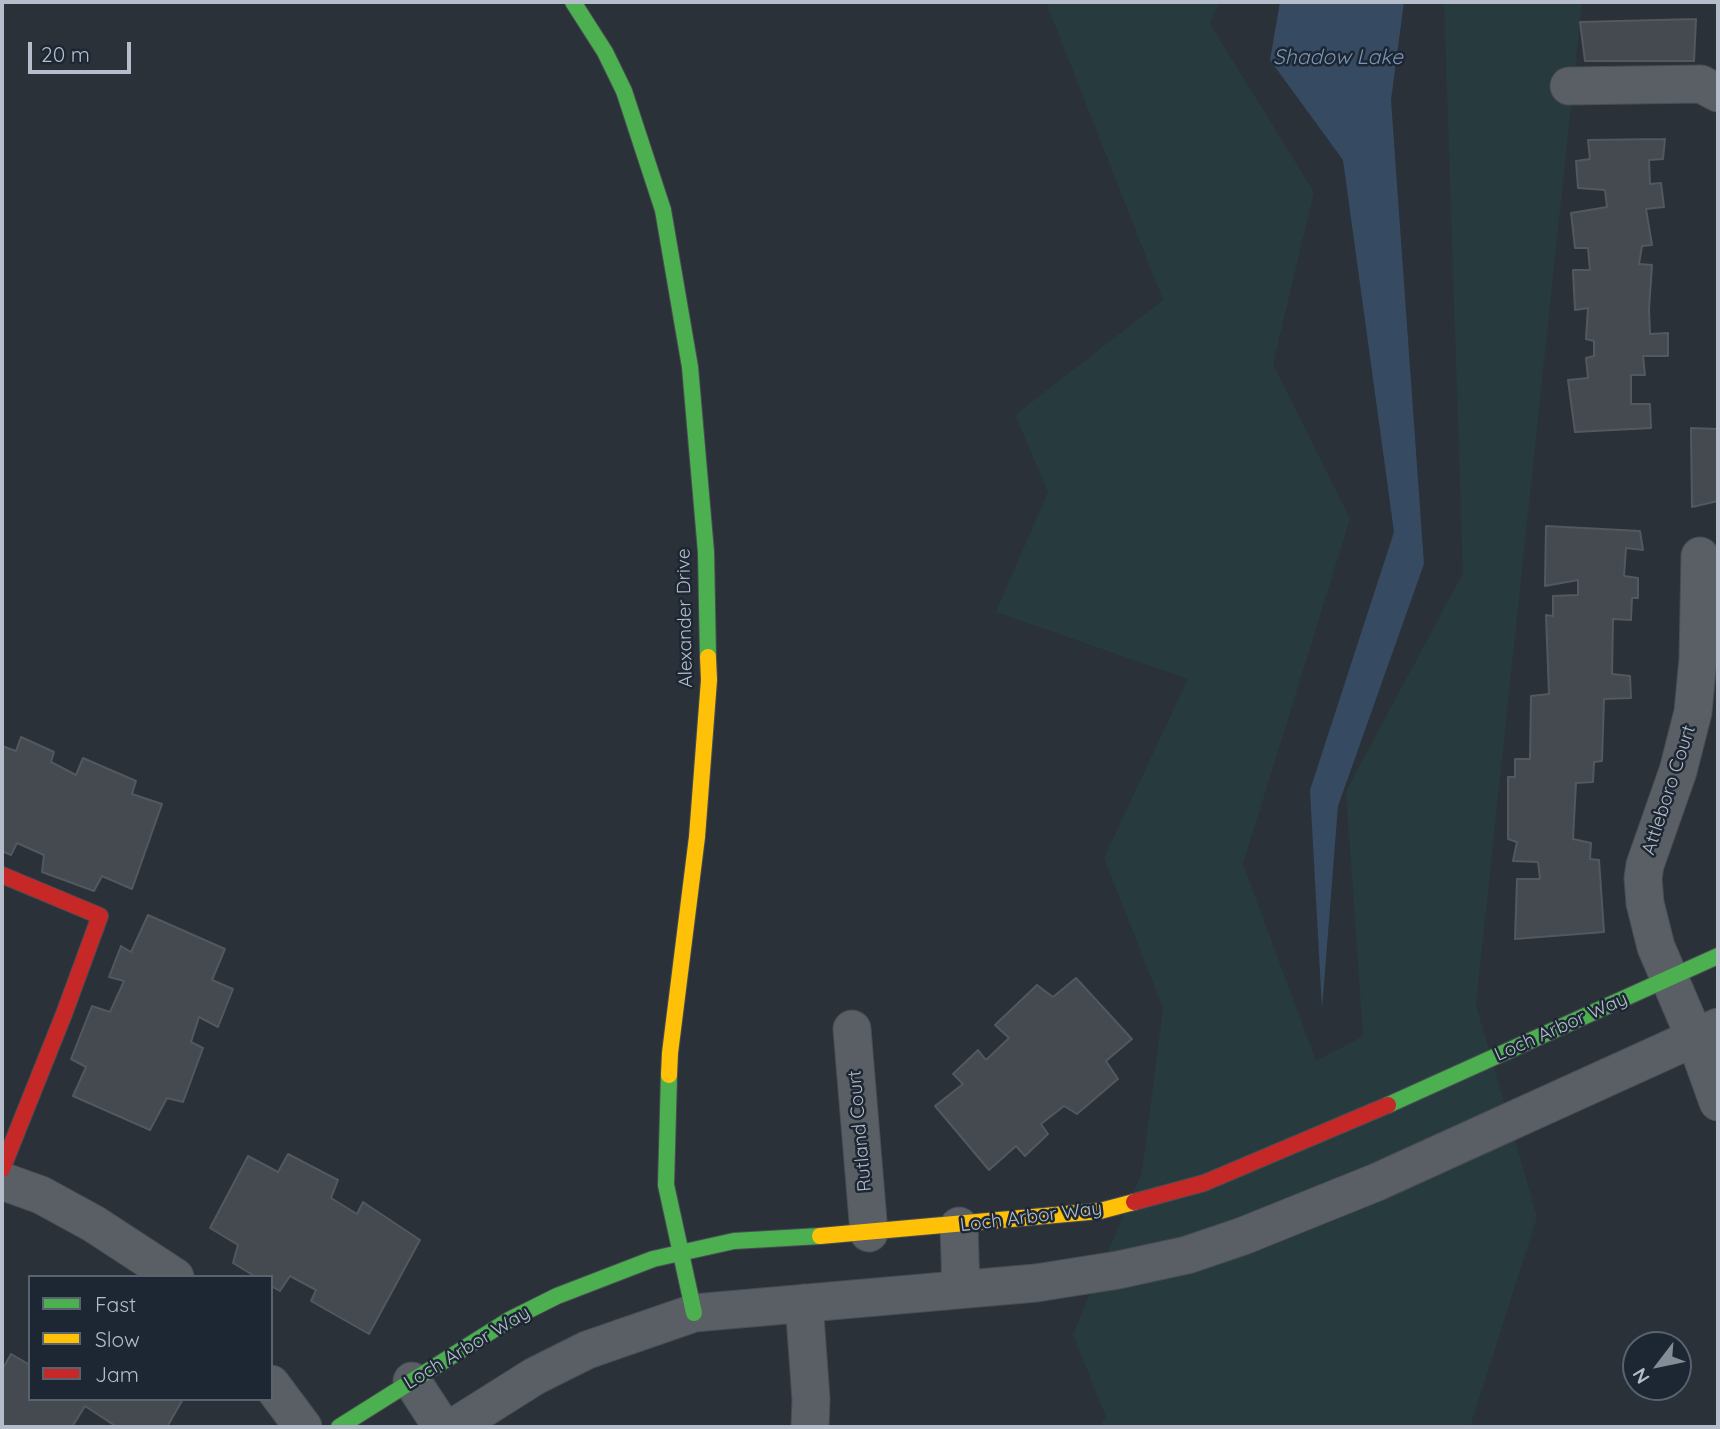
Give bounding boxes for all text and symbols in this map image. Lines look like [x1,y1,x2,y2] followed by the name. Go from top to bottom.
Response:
[32,28,135,72] scale bar
[41,41,90,67] text: 20 m
[1273,45,1403,71] water label: Shadow Lake
[672,548,698,688] street label: Alexander Drive
[1637,722,1701,858] street label: Attleboro Court
[1491,988,1631,1066] street label: Loch Arbor Way
[843,1069,877,1193] street label: Rutland Court
[959,1197,1103,1237] street label: Loch Arbor Way
[28,1275,273,1401] legend
[95,1291,136,1317] text: Fast
[400,1301,534,1395] street label: Loch Arbor Way
[95,1326,140,1352] text: Slow
[1622,1331,1692,1401] north arrow
[95,1361,139,1387] text: Jam
[1627,1364,1655,1388] text: N

